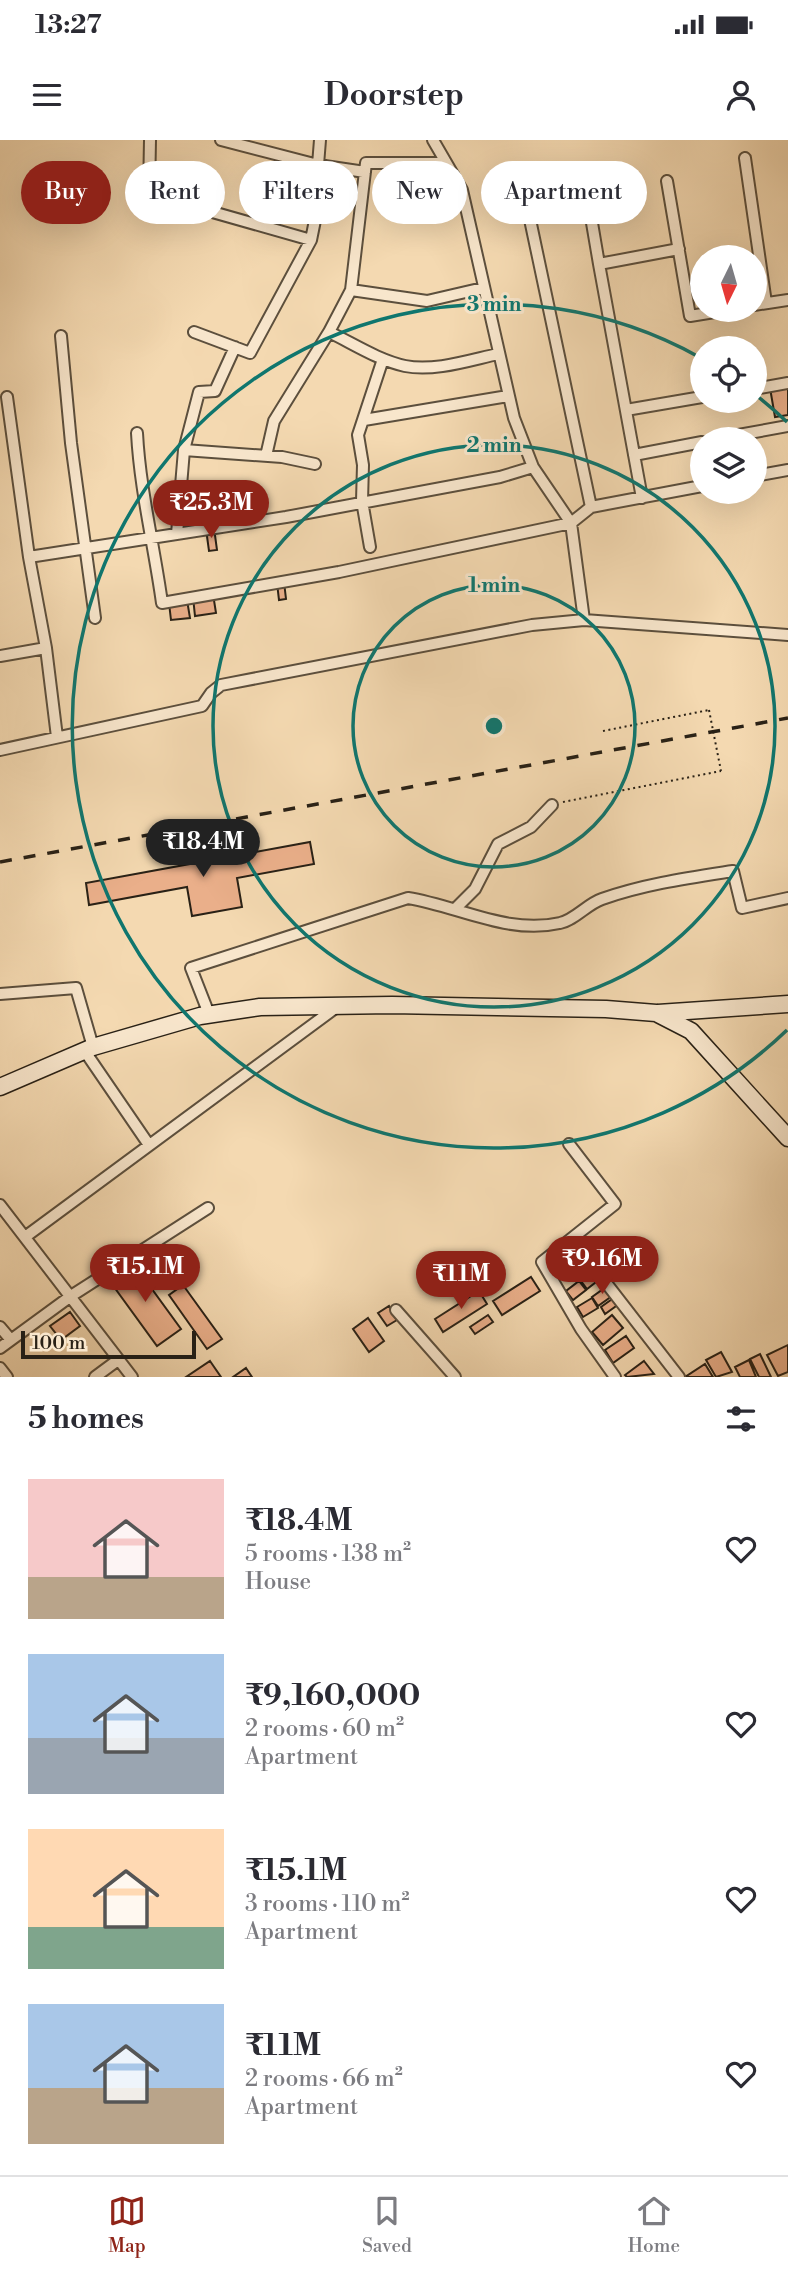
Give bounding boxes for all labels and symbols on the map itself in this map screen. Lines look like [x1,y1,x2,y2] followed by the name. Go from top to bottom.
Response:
[690,245,766,322] north arrow
[467,292,521,318] text: 3 min
[466,433,522,459] text: 2 min
[154,480,268,540] pin: ₹25.3M
[468,573,520,599] text: 1 min
[482,714,506,738] centre of rings
[146,820,260,879] pin: ₹18.4M
[545,1236,659,1296] pin: ₹9.16M
[88,1244,202,1304] pin: ₹15.1M
[420,1252,502,1311] pin: ₹11M
[21,1328,196,1360] scale bar

